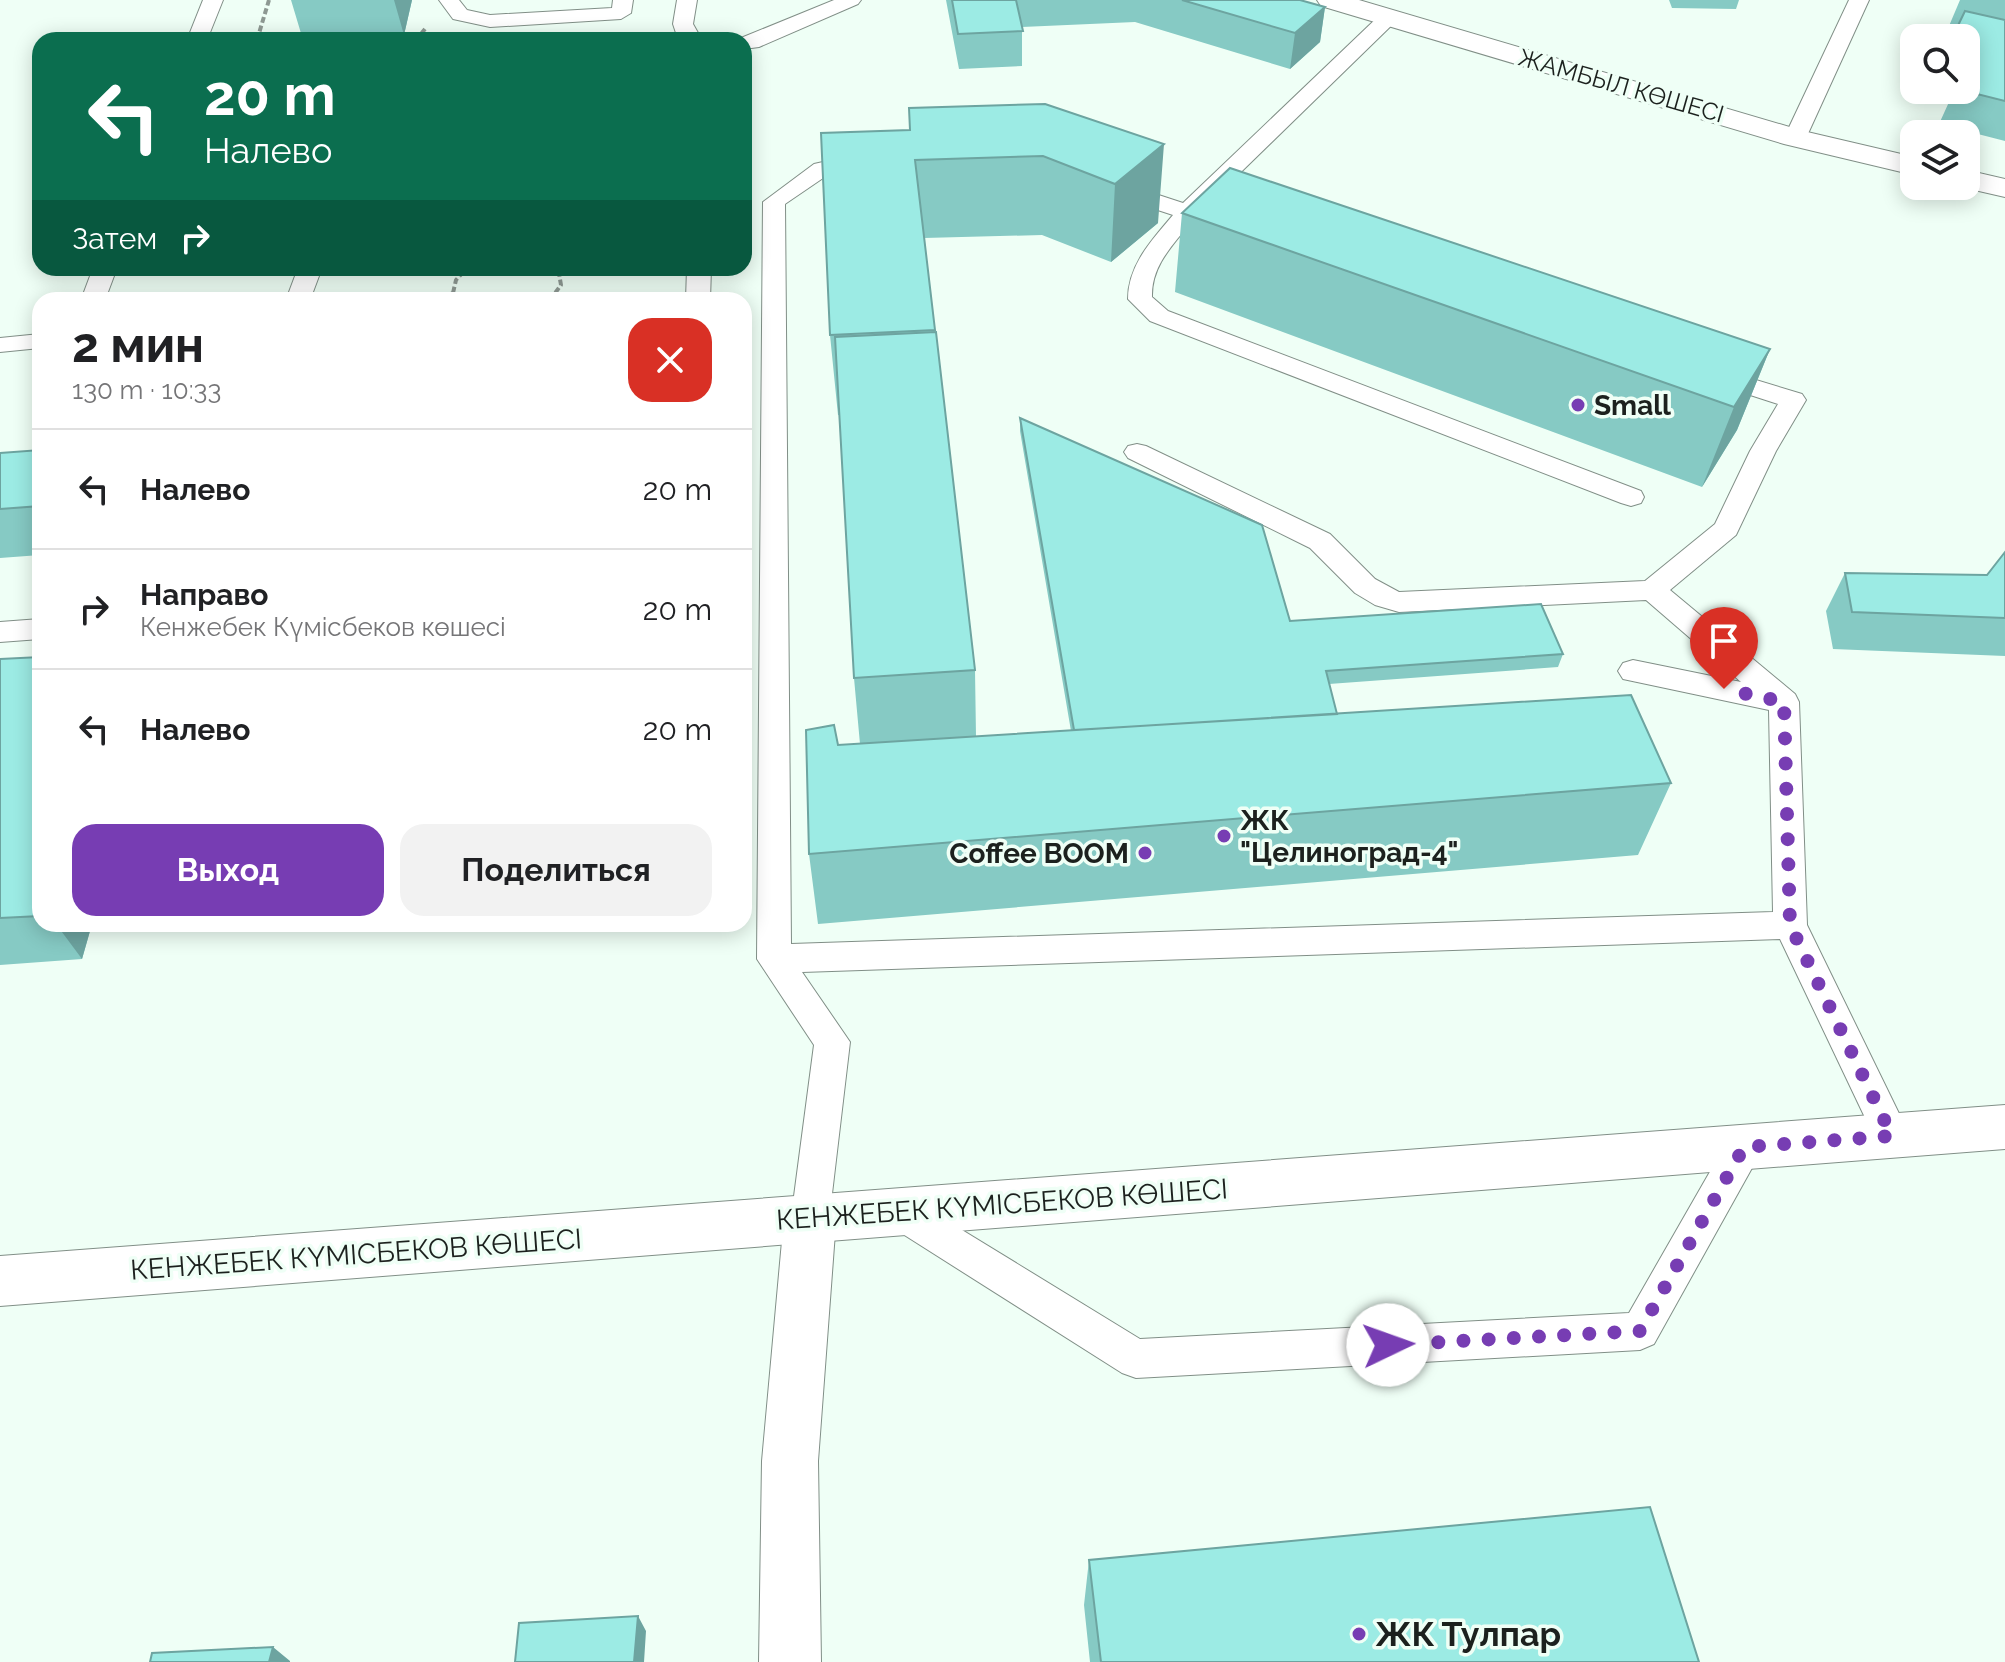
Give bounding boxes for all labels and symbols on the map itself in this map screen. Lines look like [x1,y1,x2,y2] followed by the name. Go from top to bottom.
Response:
[1515,42,1727,129] street label: ЖАМБЫЛ КӨШЕСІ
[1594,389,1671,422] place label: Small
[1569,396,1587,414] marker: Small
[1690,607,1758,689] pin
[1240,804,1459,869] place label: ЖК "Целиноград-4"
[1215,827,1233,845] marker: ЖК "Целиноград-4"
[949,837,1129,870] place label: Coffee BOOM
[1136,844,1154,862] marker: Coffee BOOM
[775,1172,1229,1237] street label: КЕНЖЕБЕК КҮМІСБЕКОВ КӨШЕСІ
[129,1222,583,1287] street label: КЕНЖЕБЕК КҮМІСБЕКОВ КӨШЕСІ
[1346,1303,1430,1387] position arrow
[1375,1614,1561,1654] place label: ЖК Тулпар
[1350,1625,1368,1643] marker: ЖК Тулпар

